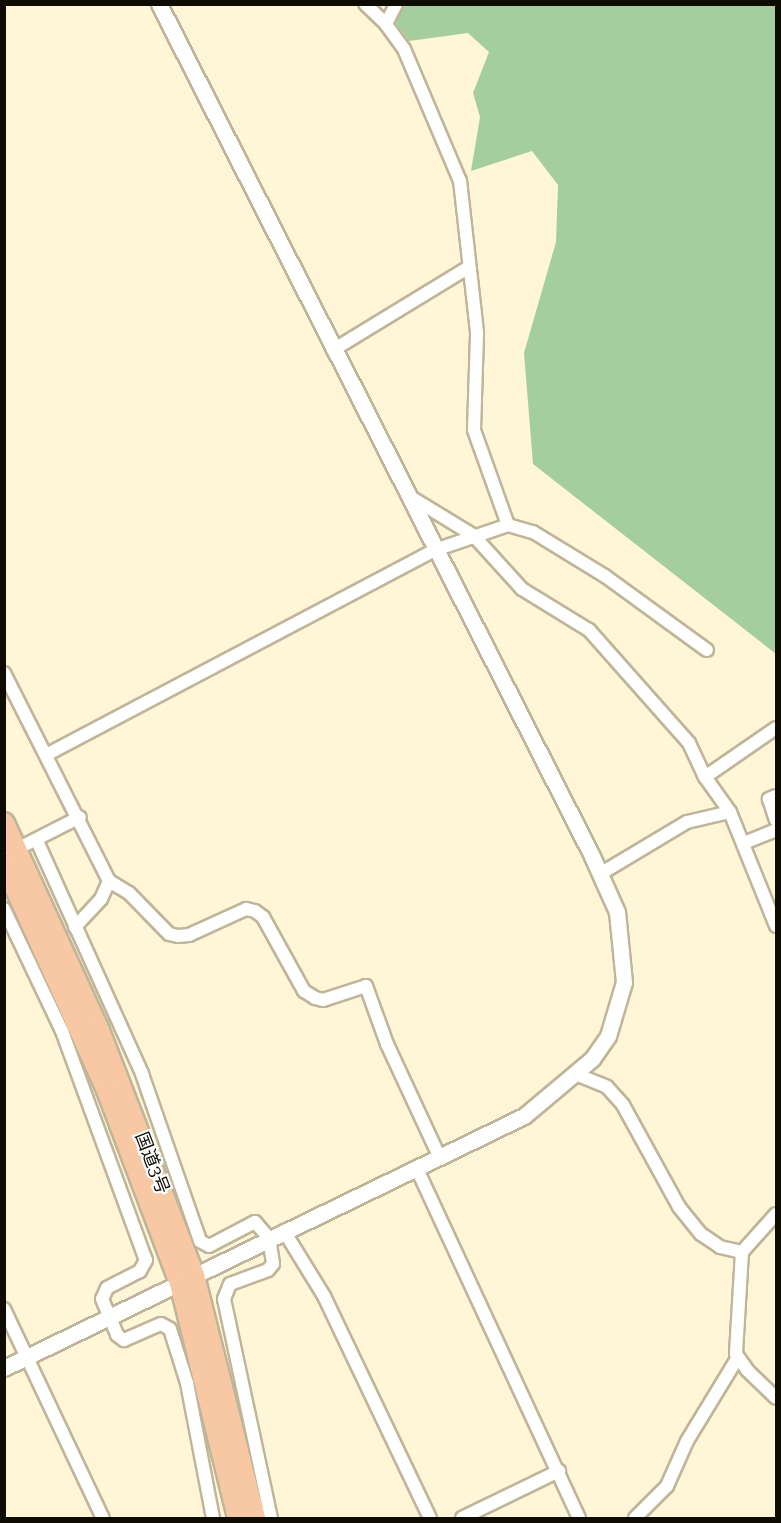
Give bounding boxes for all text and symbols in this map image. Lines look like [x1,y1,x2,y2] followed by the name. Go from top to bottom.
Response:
[130,1129,174,1197] street label: 国道3号

